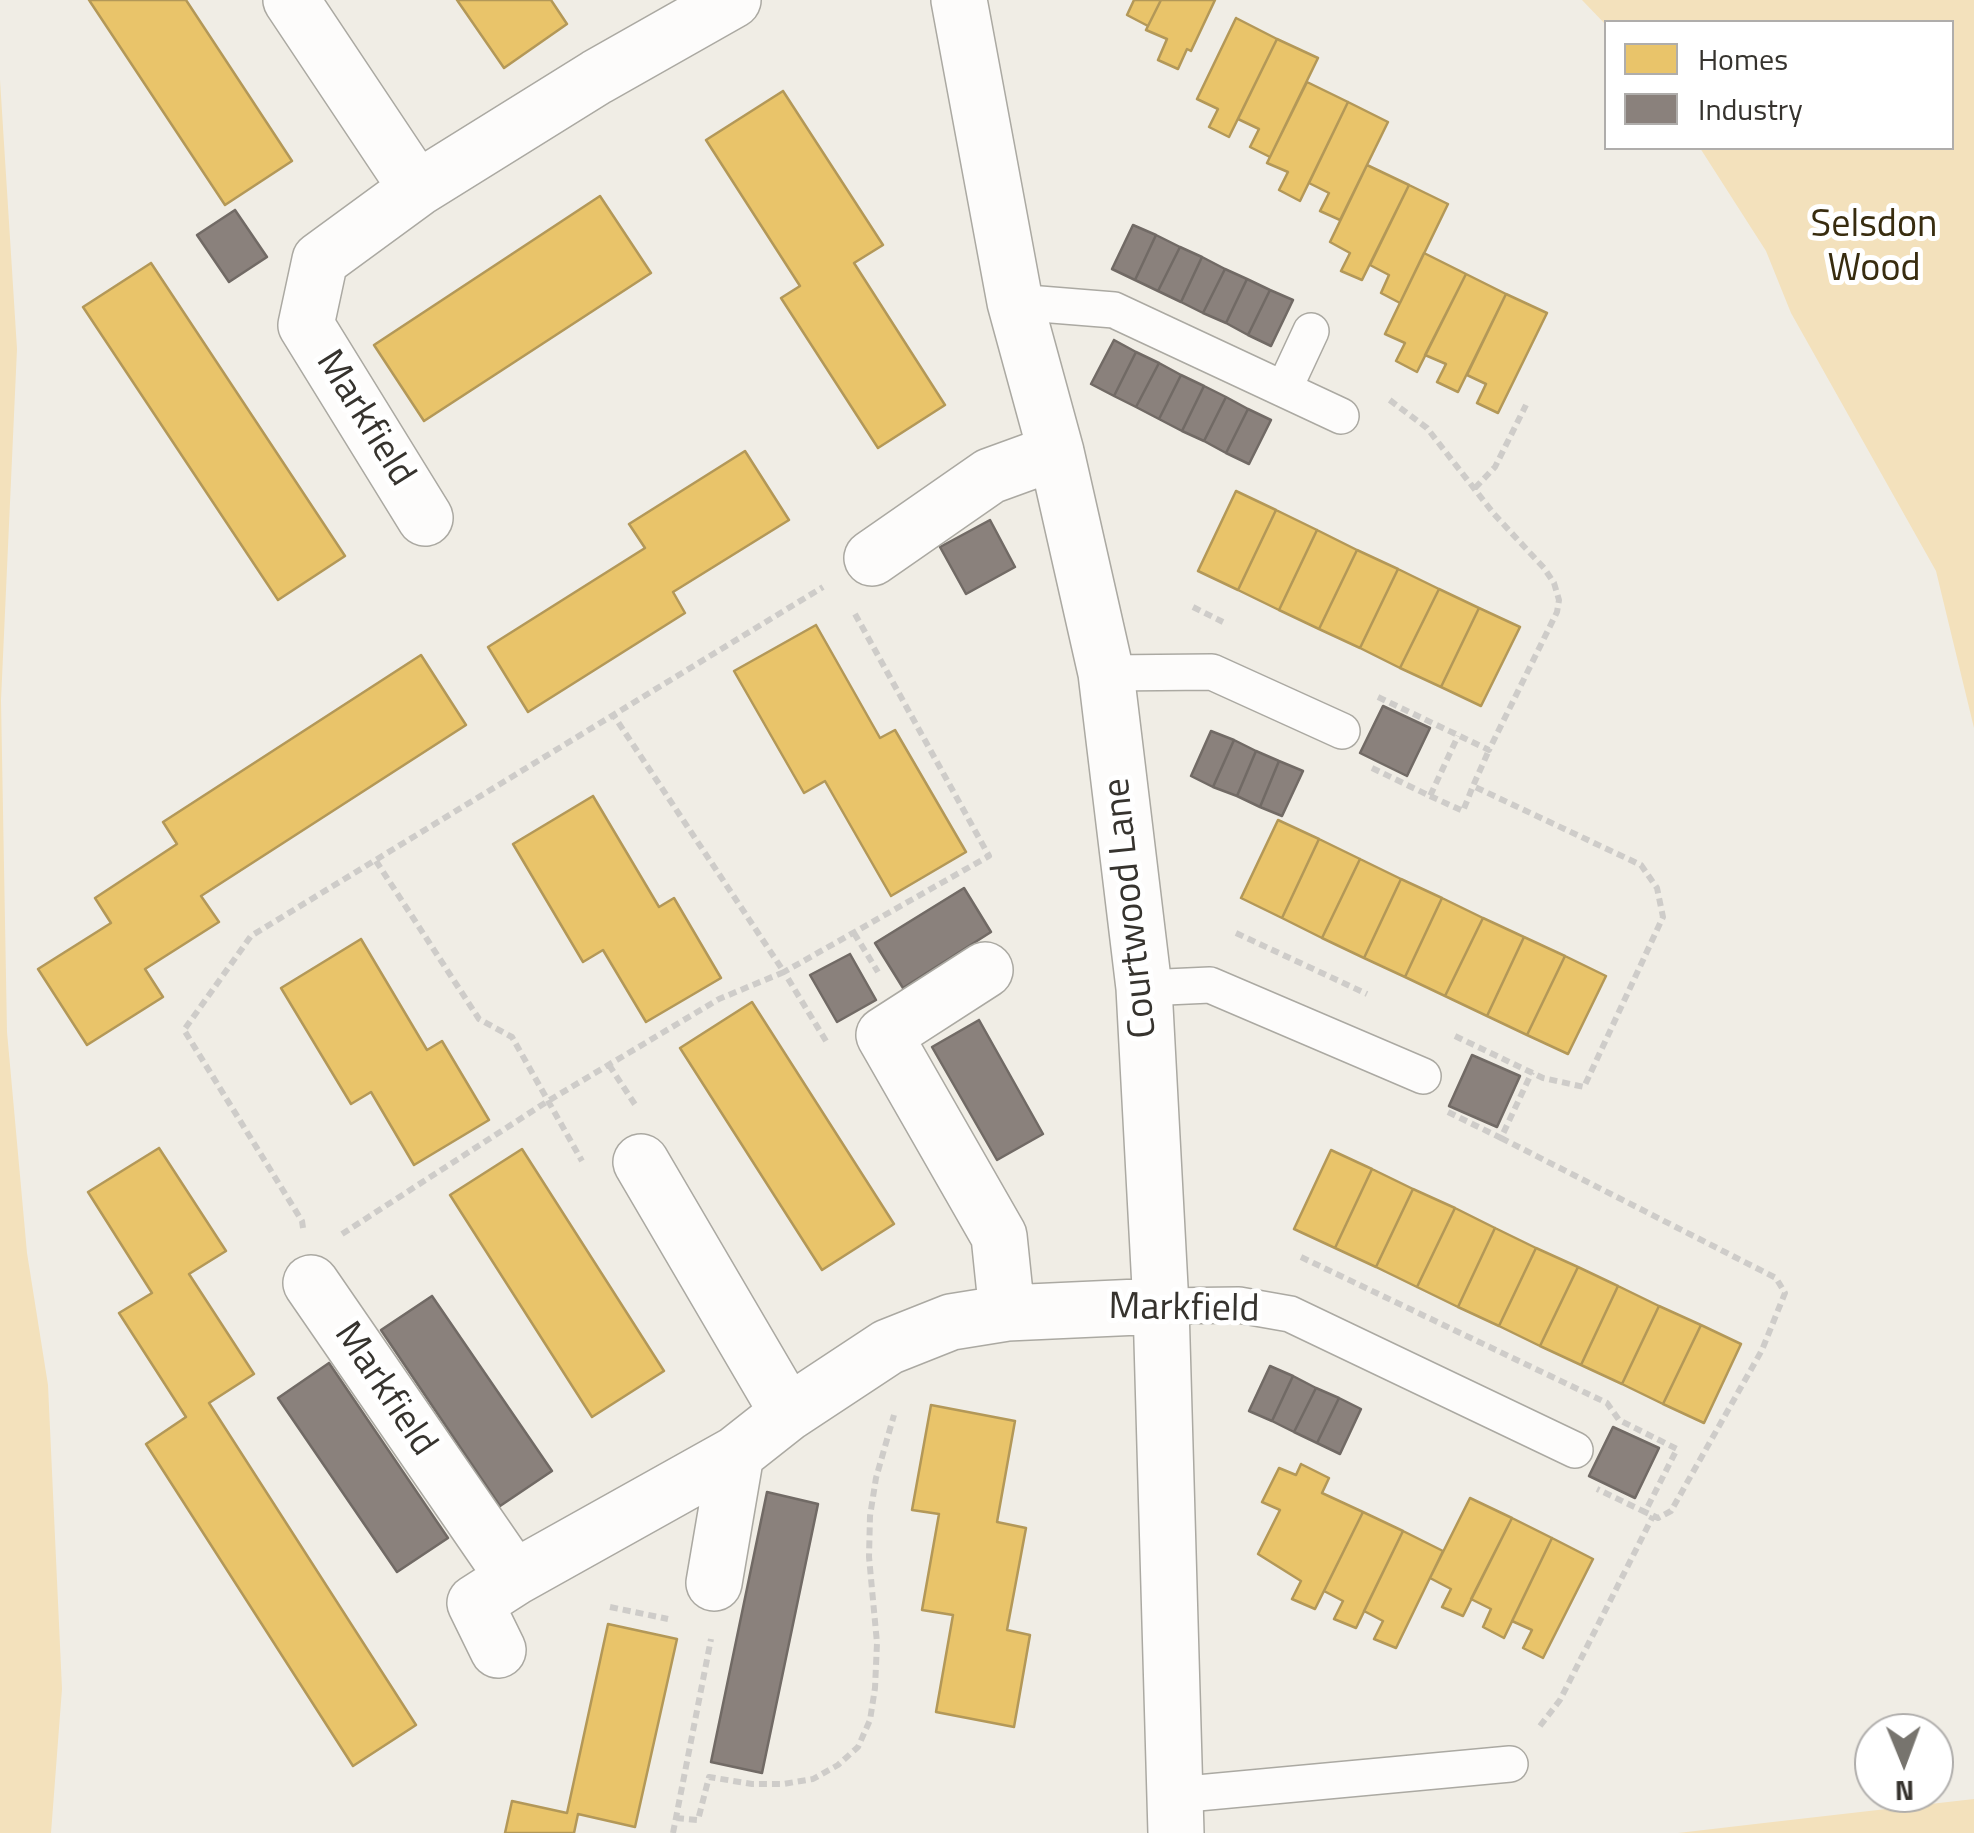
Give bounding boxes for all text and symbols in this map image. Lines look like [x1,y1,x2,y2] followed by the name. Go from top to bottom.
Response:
[1604,20,1954,150] legend
[1698,36,1788,82] text: Homes
[1698,86,1803,132] text: Industry
[1811,204,1937,294] park label: Selsdon Wood
[305,343,423,495] street label: Markfield
[1096,776,1168,1040] street label: Courtwood Lane
[1108,1286,1260,1334] street label: Markfield
[323,1315,445,1465] street label: Markfield
[1854,1713,1954,1813] north arrow
[1894,1770,1915,1813] text: N

